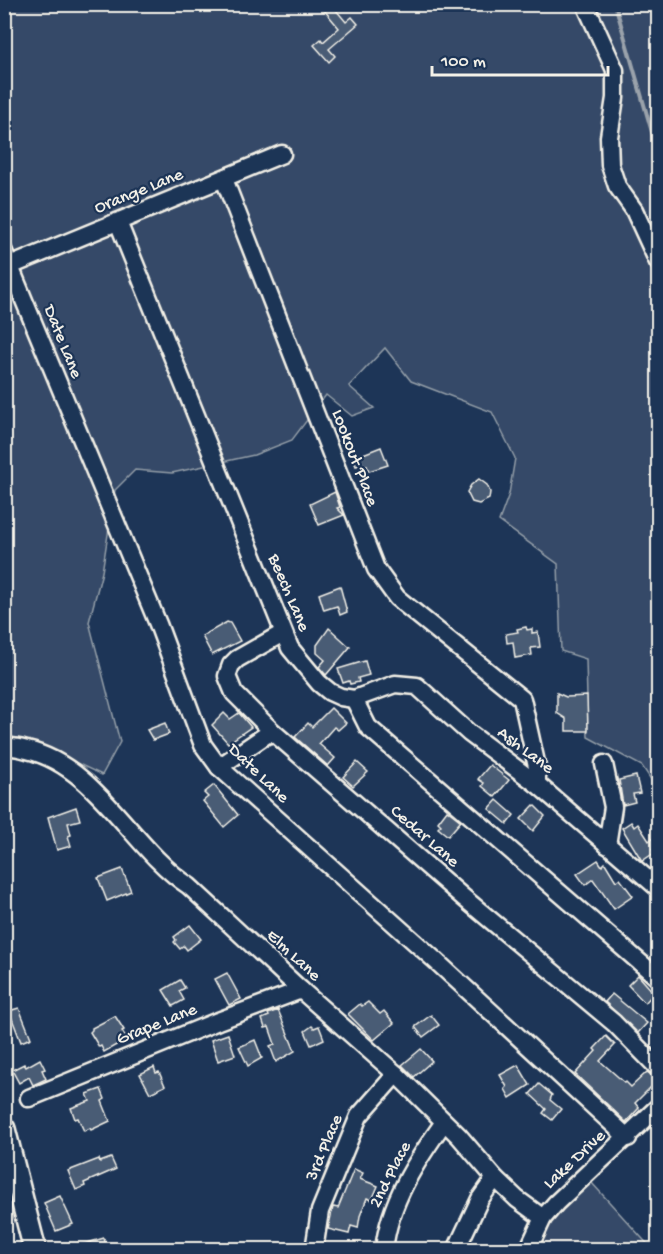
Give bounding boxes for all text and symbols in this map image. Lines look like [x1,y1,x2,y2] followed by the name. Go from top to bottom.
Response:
[432,39,608,77] scale bar
[440,52,486,73] text: 100 m
[91,164,187,219] street label: Orange Lane
[37,301,86,382] street label: Date Lane
[326,407,382,510] street label: Lookout Place
[262,550,314,636] street label: Beech Lane
[492,723,558,780] street label: Ash Lane
[222,739,294,809] street label: Date Lane
[385,801,463,873] street label: Cedar Lane
[261,926,325,987] street label: Elm Lane
[114,999,201,1051] street label: Grape Lane
[301,1111,349,1185] street label: 3rd Place
[540,1125,611,1194] street label: Lake Drive
[365,1138,417,1212] street label: 2nd Place

